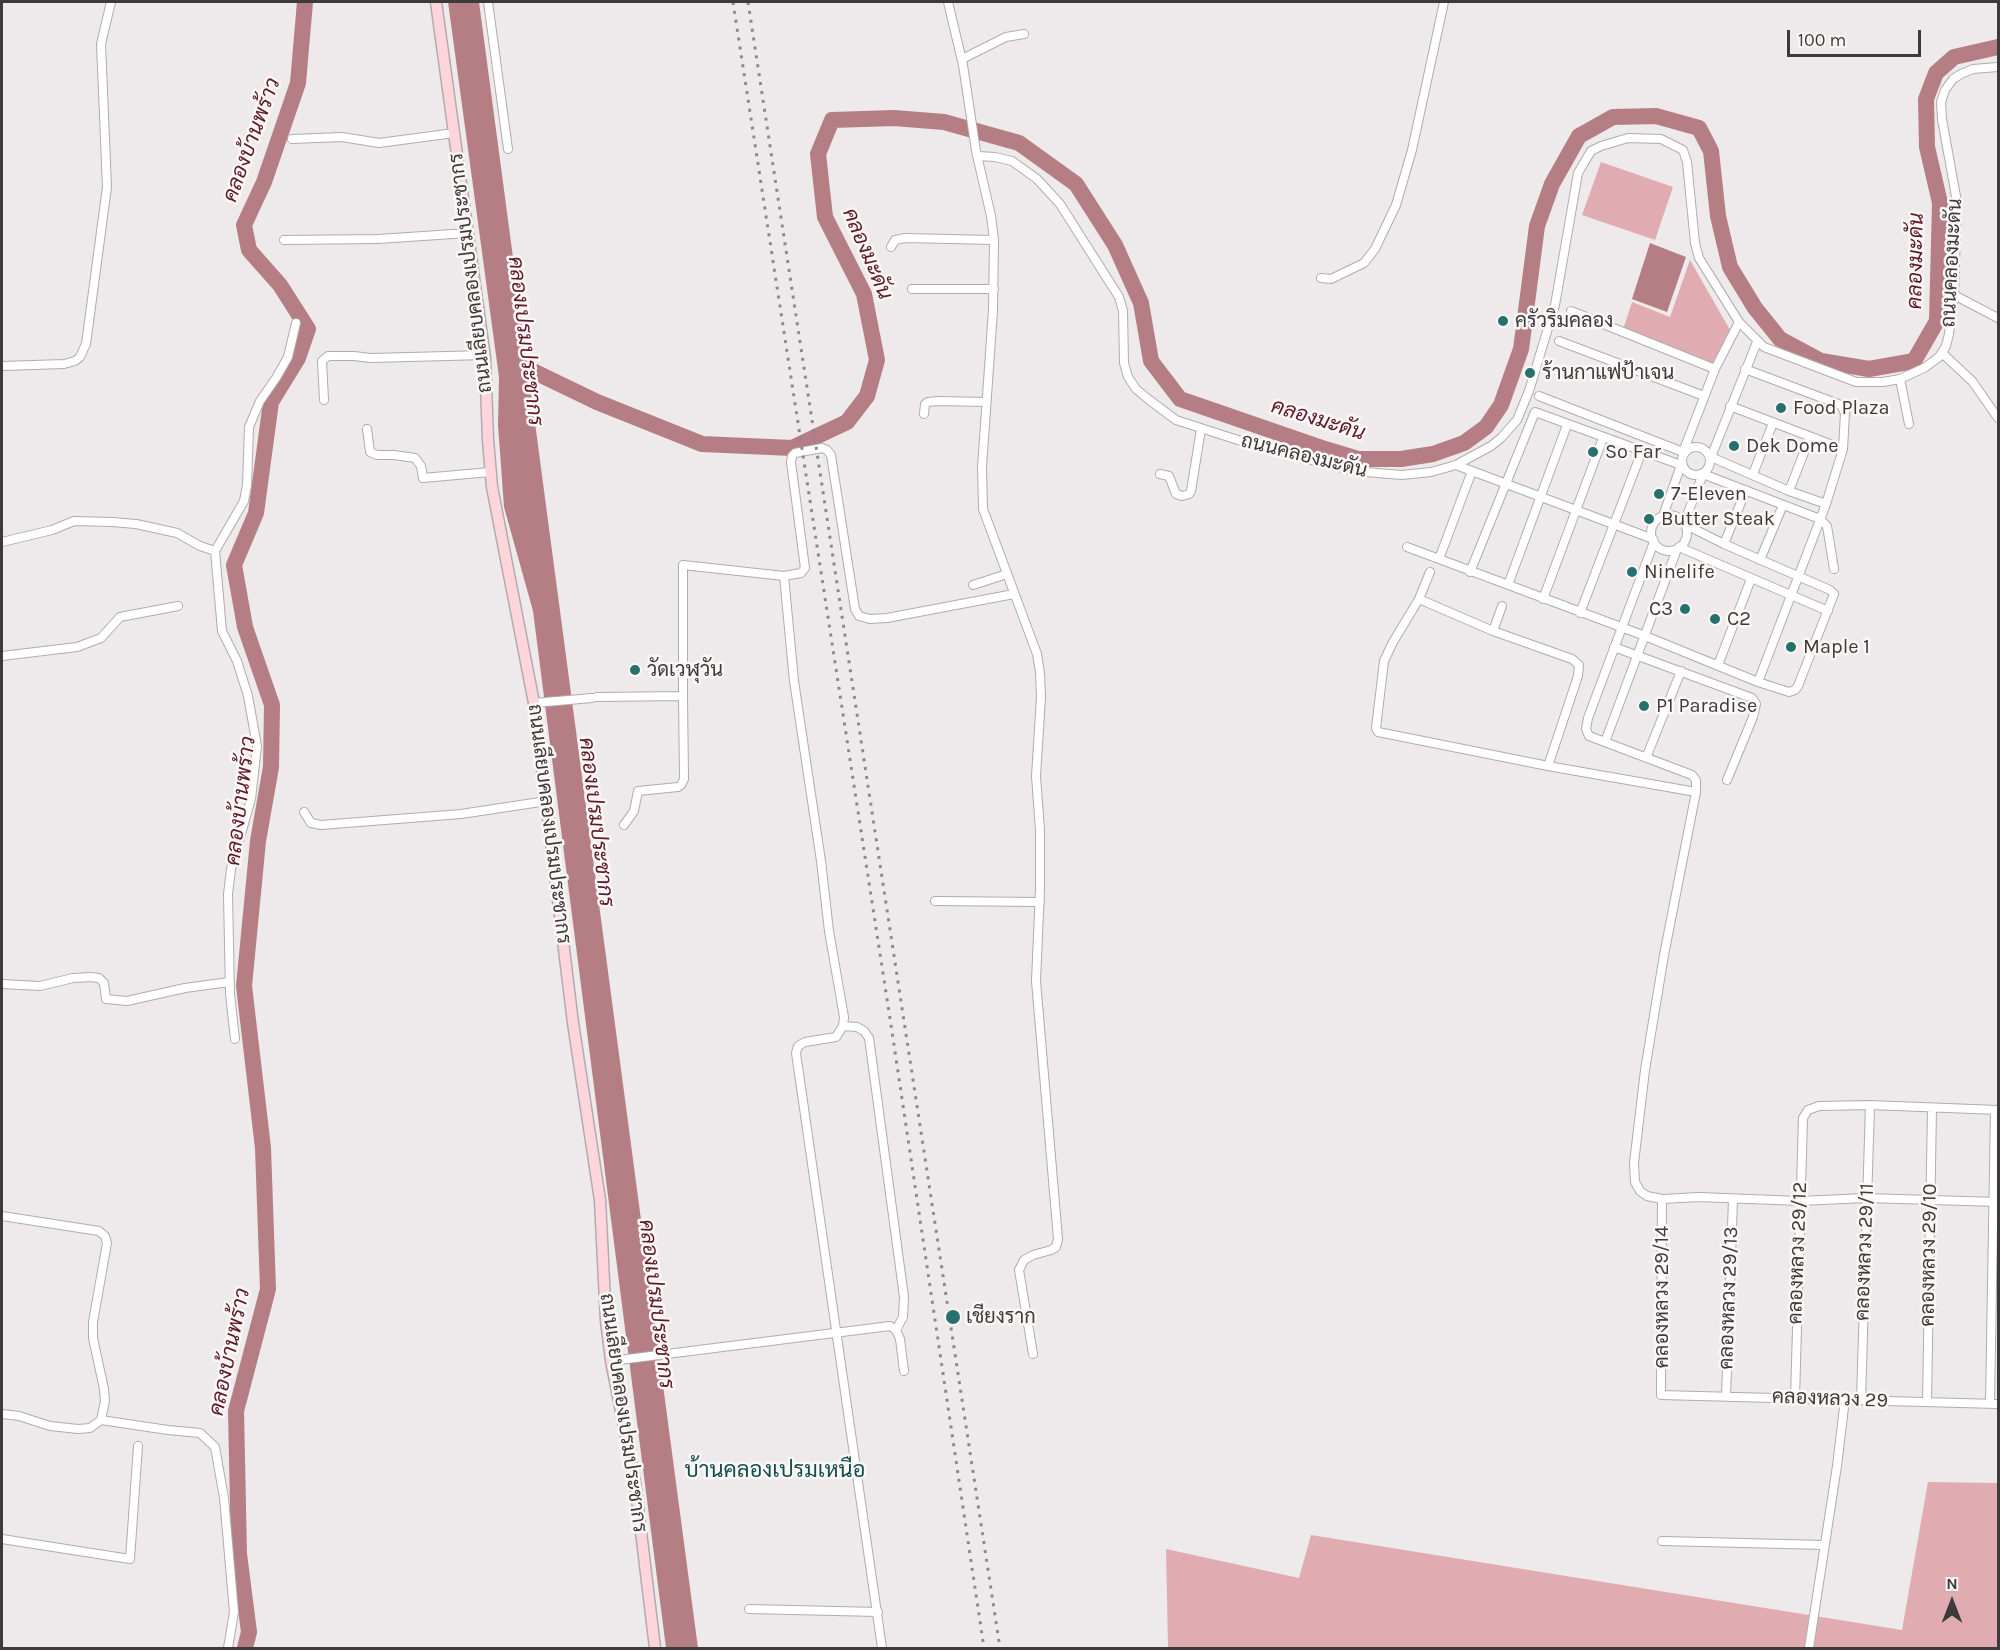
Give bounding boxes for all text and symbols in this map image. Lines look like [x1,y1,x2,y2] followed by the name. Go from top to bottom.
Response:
[1790,18,1924,56] scale bar
[1798,29,1846,51] text: 100 m
[218,75,286,205] water label: คลองบ้านพร้าว
[444,152,498,394] street label: ถนนเลียบคลองเปรมประชากร
[1937,198,1967,328] street label: ถนนคลองมะดัน
[837,205,897,303] water label: คลองมะดัน
[1903,212,1929,310] water label: คลองมะดัน
[502,255,548,427] water label: คลองเปรมประชากร
[1515,309,1613,333] place label: ครัวริมคลอง
[1496,314,1510,328] marker: ครัวริมคลอง
[1542,361,1674,385] place label: ร้านกาแฟป้าเจน
[1523,366,1537,380] marker: ร้านกาแฟป้าเจน
[1268,394,1368,446] water label: คลองมะดัน
[1793,396,1890,420] place label: Food Plaza
[1774,401,1788,415] marker: Food Plaza
[1238,429,1370,483] street label: ถนนคลองมะดัน
[1746,434,1839,458] place label: Dek Dome
[1727,439,1741,453] marker: Dek Dome
[1605,440,1661,464] place label: So Far
[1586,445,1600,459] marker: So Far
[1671,482,1747,506] place label: 7-Eleven
[1652,487,1666,501] marker: 7-Eleven
[1661,507,1775,531] place label: Butter Steak
[1642,512,1656,526] marker: Butter Steak
[1644,560,1715,584] place label: Ninelife
[1625,565,1639,579] marker: Ninelife
[1649,597,1673,621] place label: C3
[1678,602,1692,616] marker: C3
[1727,607,1751,631] place label: C2
[1708,612,1722,626] marker: C2
[1803,635,1870,659] place label: Maple 1
[1784,640,1798,654] marker: Maple 1
[647,658,723,682] place label: วัดเวฬุวัน
[628,663,642,677] marker: วัดเวฬุวัน
[1656,694,1757,718] place label: P1 Paradise
[1637,699,1651,713] marker: P1 Paradise
[522,703,576,945] street label: ถนนเลียบคลองเปรมประชากร
[221,735,261,867] water label: คลองบ้านพร้าว
[573,736,619,908] water label: คลองเปรมประชากร
[1784,1181,1812,1325] street label: คลองหลวง 29/12
[1851,1183,1879,1321] street label: คลองหลวง 29/11
[1916,1183,1942,1327] street label: คลองหลวง 29/10
[633,1218,679,1390] water label: คลองเปรมประชากร
[1650,1226,1674,1368] street label: คลองหลวง 29/14
[1715,1226,1743,1370] street label: คลองหลวง 29/13
[204,1286,256,1418] water label: คลองบ้านพร้าว
[594,1292,652,1534] street label: ถนนเลียบคลองเปรมประชากร
[966,1305,1036,1329] place label: เชียงราก
[944,1308,962,1326] marker: เชียงราก
[1772,1385,1888,1413] street label: คลองหลวง 29
[685,1458,865,1484] district label: บ้านคลองเปรมเหนือ
[1922,1572,1982,1632] north arrow
[1946,1574,1958,1593] text: N

